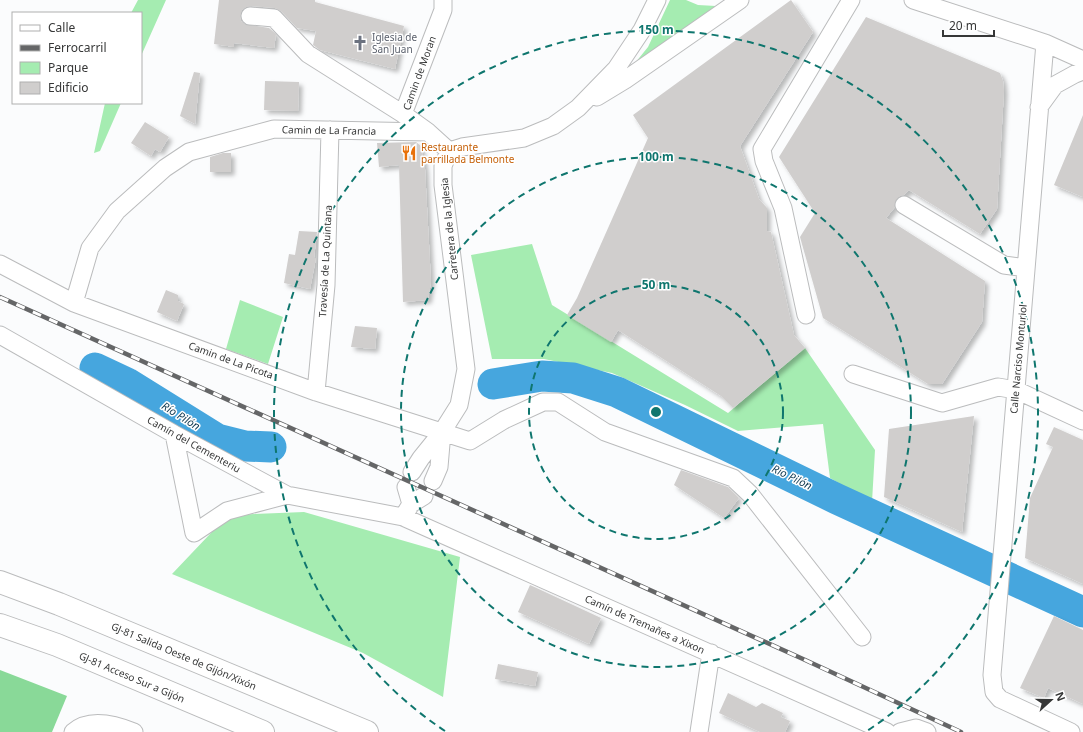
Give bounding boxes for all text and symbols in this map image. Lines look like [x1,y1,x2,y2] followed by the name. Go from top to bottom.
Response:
[12,12,142,104] legend
[943,12,994,38] scale bar
[949,17,977,34] text: 20 m
[48,19,76,36] text: Calle
[638,21,674,38] text: 150 m
[372,30,417,56] place label: Iglesia de San Juan
[351,34,369,52] church icon: Iglesia de San Juan
[399,34,439,112] street label: Camin de Moran
[48,39,107,56] text: Ferrocarril
[48,59,89,76] text: Parque
[48,79,89,96] text: Edificio
[282,122,376,138] street label: Camin de La Francia
[421,140,515,166] place label: Restaurante parrillada Belmonte
[400,144,418,162] restaurant icon: Restaurante parrillada Belmonte
[638,148,674,165] text: 100 m
[437,177,461,281] street label: Carretera de la Iglesia
[315,204,335,318] street label: Travesía de La Quintana
[642,276,670,293] text: 50 m
[1006,304,1030,414] street label: Calle Narciso Monturiol
[187,338,275,382] street label: Camin de La Picota
[159,398,203,433] water label: Río Pilón
[649,405,663,419] centre of rings
[145,412,243,476] street label: Camín del Cementeriu
[770,460,815,493] water label: Río Pilón
[583,591,707,657] street label: Camín de Tremañes a Xixon
[109,619,259,693] street label: GJ-81 Salida Oeste de Gijón/Xixón
[77,648,187,706] street label: GJ-81 Acceso Sur a Gijón
[1031,680,1071,720] north arrow
[1052,689,1069,703] text: N

